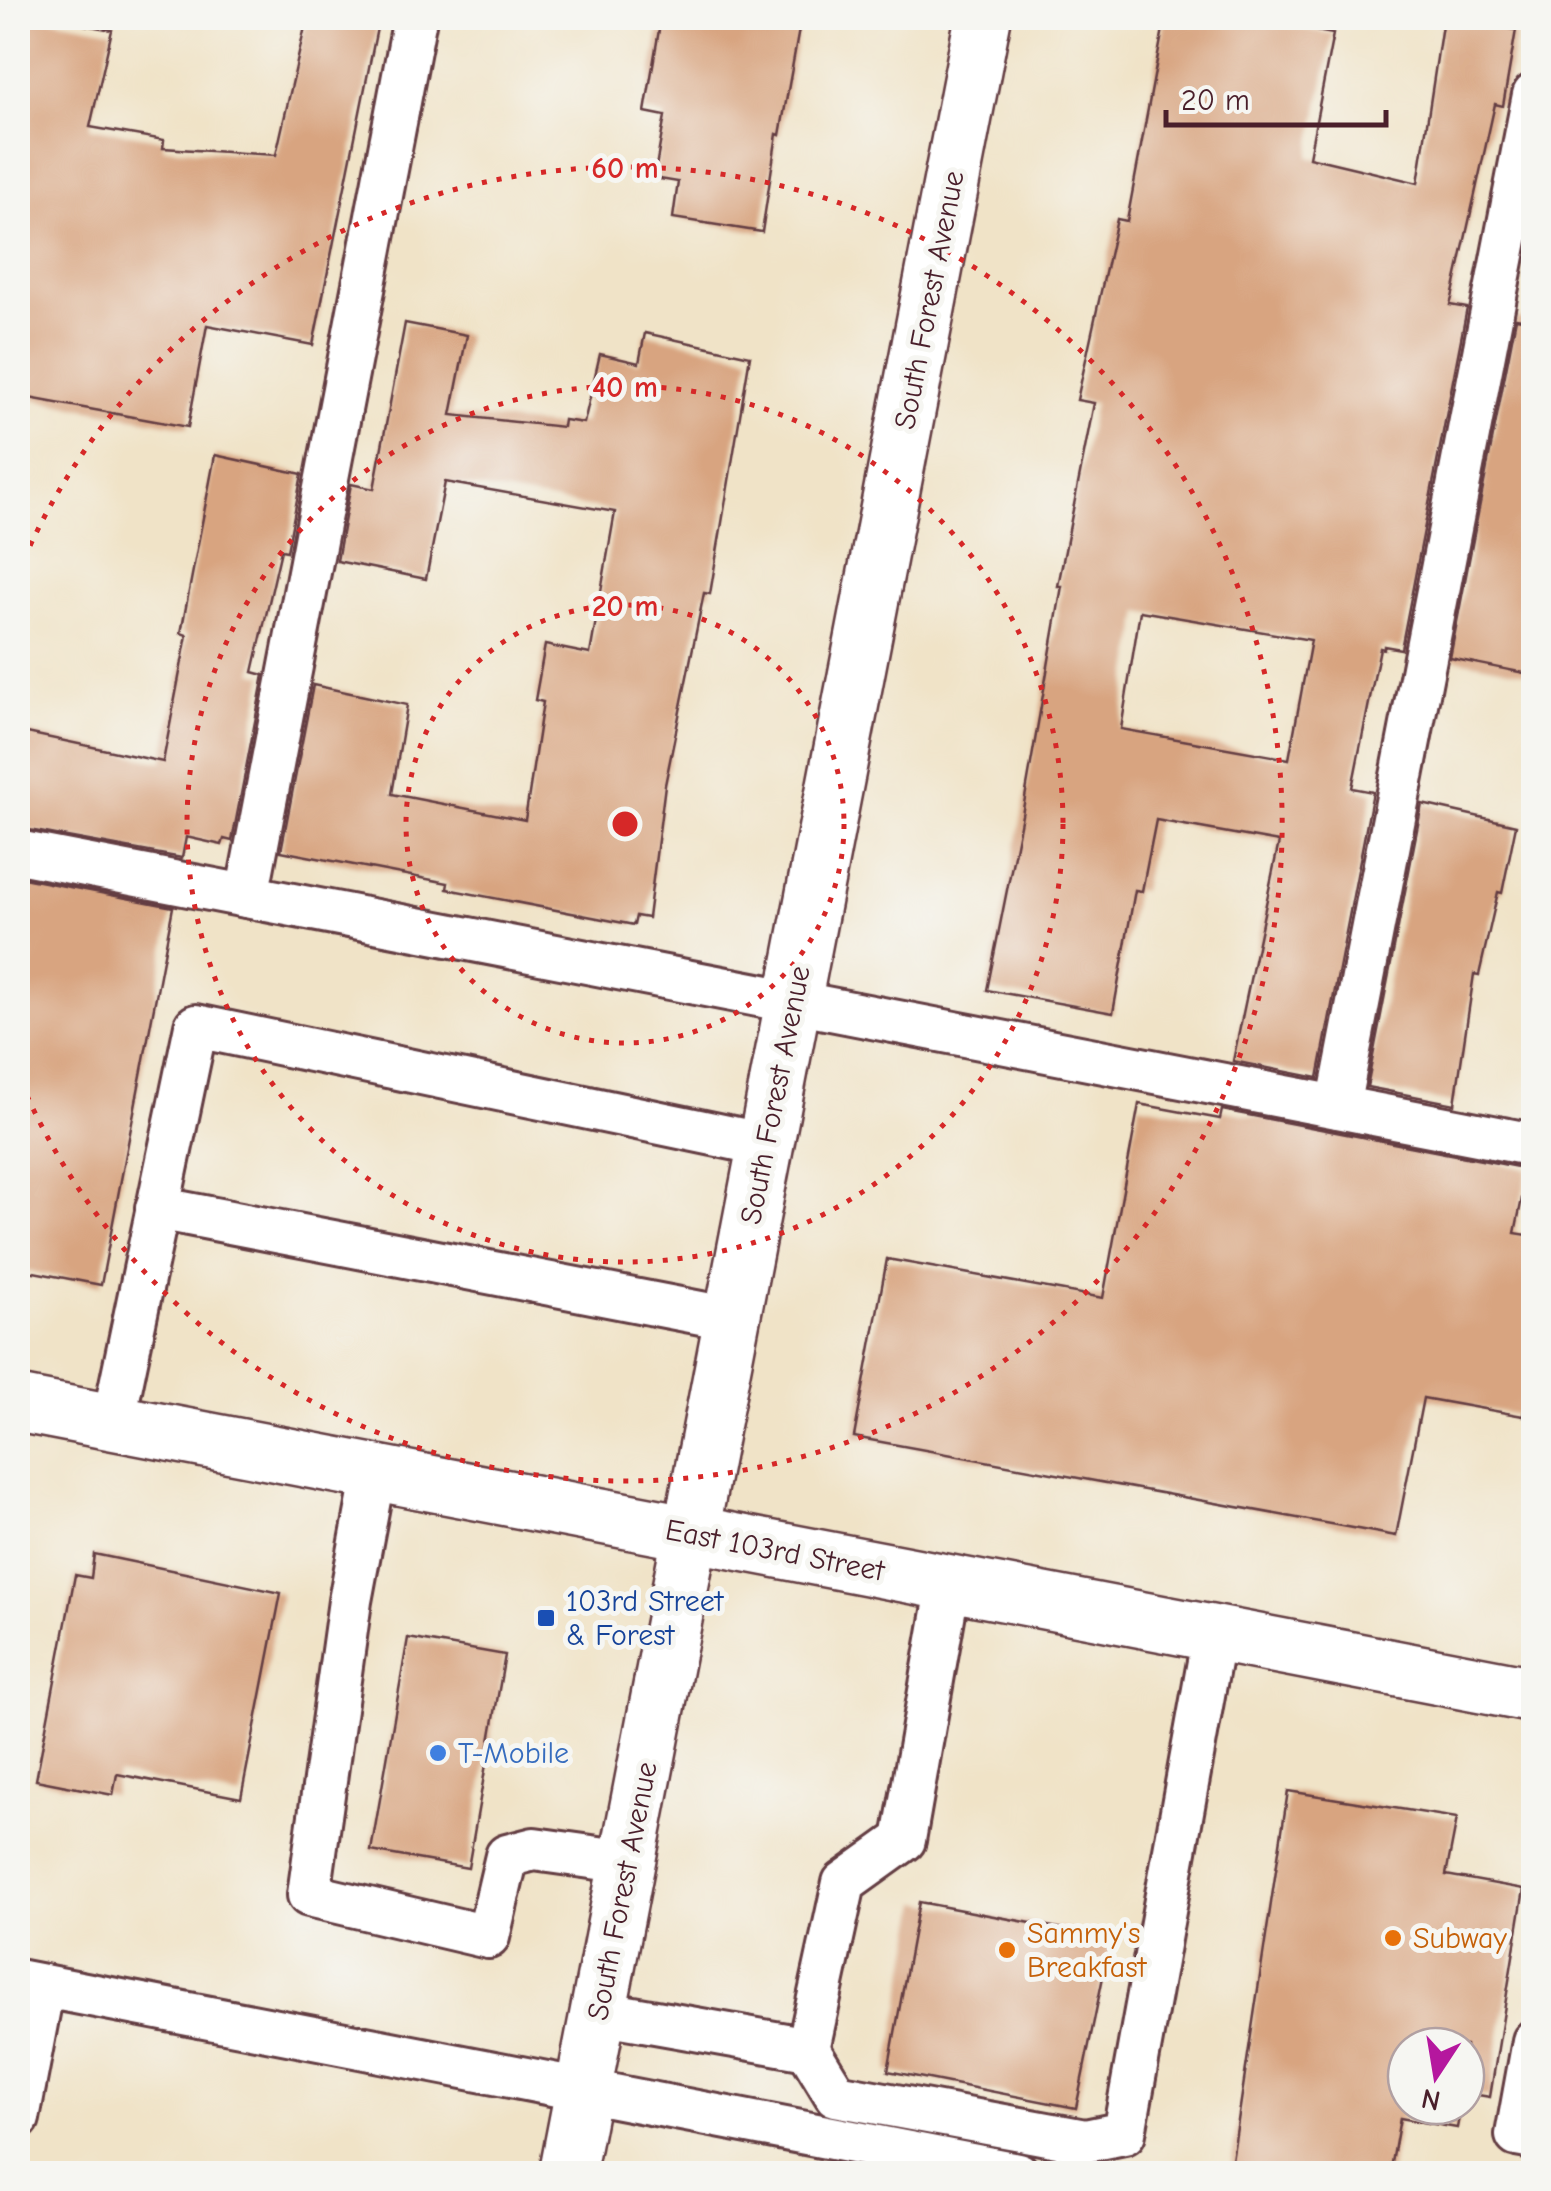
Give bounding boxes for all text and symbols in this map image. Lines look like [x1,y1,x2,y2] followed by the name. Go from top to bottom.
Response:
[1166,65,1386,127] scale bar
[1181,83,1250,118] text: 20 m
[591,151,659,186] text: 60 m
[887,168,972,432] street label: South Forest Avenue
[592,370,658,405] text: 40 m
[592,589,658,624] text: 20 m
[607,806,643,842] centre of rings
[733,963,818,1227] street label: South Forest Avenue
[663,1512,889,1589] street label: East 103rd Street
[566,1584,725,1653] place label: 103rd Street & Forest
[535,1607,557,1629] marker: 103rd Street & Forest
[458,1736,569,1771] place label: T-Mobile
[427,1742,449,1764] marker: T-Mobile
[580,1759,665,2023] street label: South Forest Avenue
[1027,1916,1148,1985] place label: Sammy's Breakfast
[1413,1921,1508,1956] place label: Subway
[1382,1927,1404,1949] marker: Subway
[996,1939,1018,1961] marker: Sammy's Breakfast
[1386,2026,1486,2126] north arrow
[1419,2082,1443,2117] text: N

